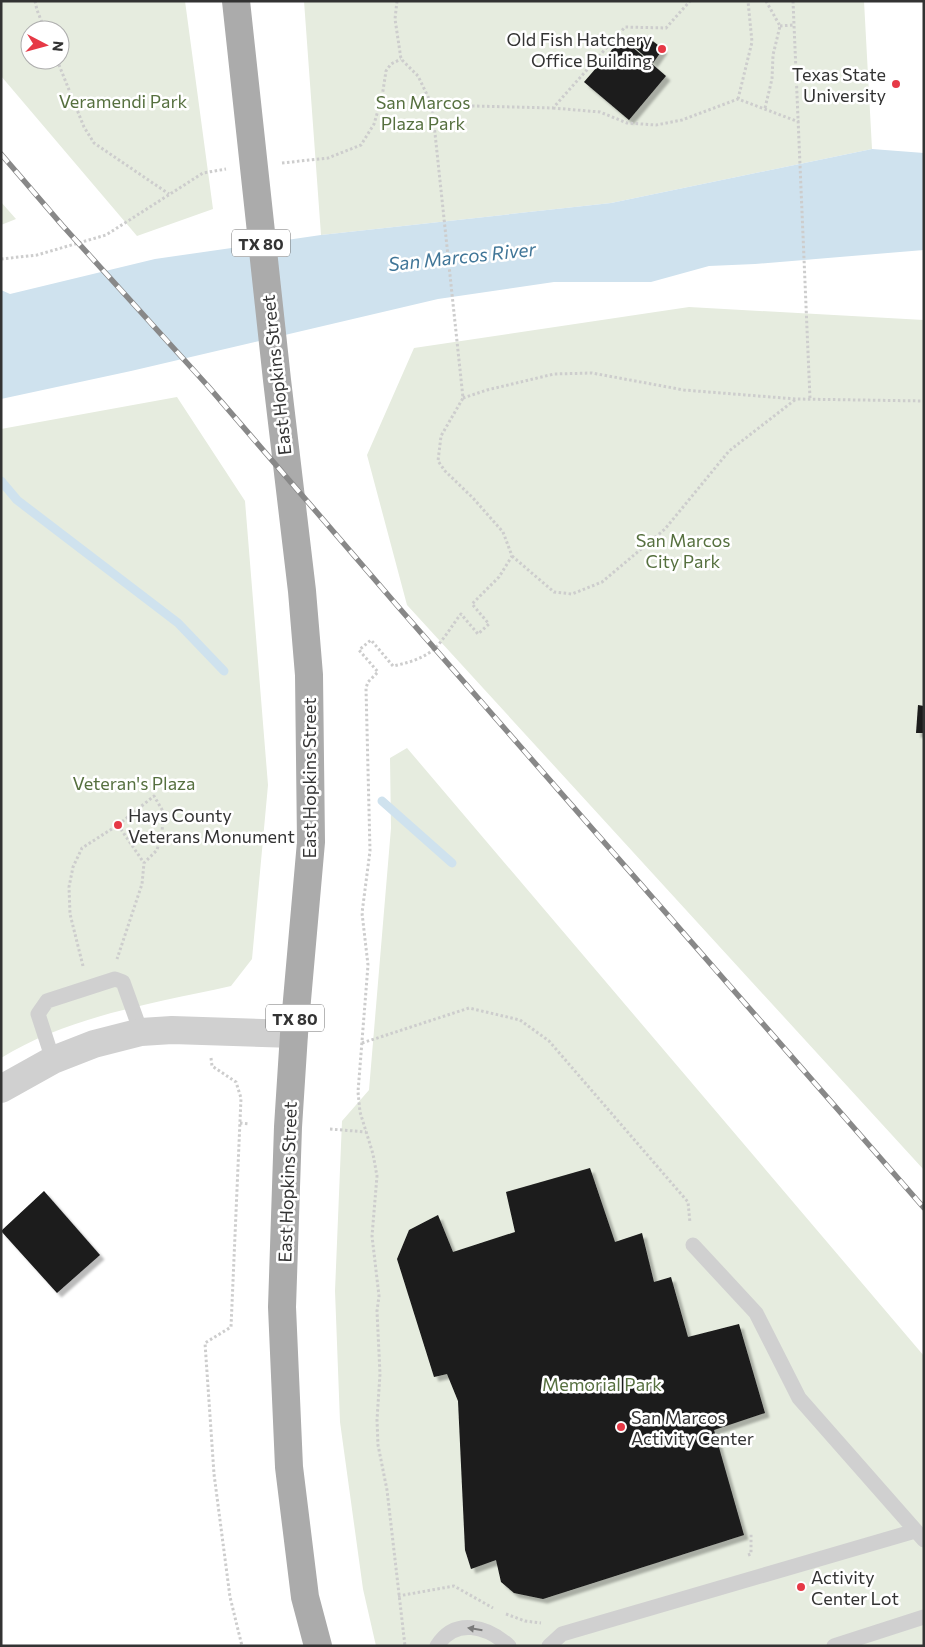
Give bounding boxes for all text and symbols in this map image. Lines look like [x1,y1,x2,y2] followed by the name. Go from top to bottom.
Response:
[20,20,70,70] north arrow
[507,28,652,71] place label: Old Fish Hatchery Office Building
[49,40,67,53] text: N
[656,43,668,55] marker: Old Fish Hatchery Office Building
[792,63,886,106] place label: Texas State University
[890,78,902,90] marker: Texas State University
[59,90,188,112] park label: Veramendi Park
[376,91,470,134] park label: San Marcos Plaza Park
[232,230,290,256] road number: TX 80
[387,237,538,275] water label: San Marcos River
[257,294,295,456] street label: East Hopkins Street
[636,529,730,572] park label: San Marcos City Park
[298,697,320,859] street label: East Hopkins Street
[73,772,195,794] park label: Veteran's Plaza
[128,804,295,847] place label: Hays County Veterans Monument
[112,819,124,831] marker: Hays County Veterans Monument
[266,1004,324,1032] road number: TX 80
[273,1101,301,1263] street label: East Hopkins Street
[542,1373,662,1395] park label: Memorial Park
[631,1406,754,1449] place label: San Marcos Activity Center
[615,1421,627,1433] marker: San Marcos Activity Center
[811,1566,899,1609] place label: Activity Center Lot
[795,1581,807,1593] marker: Activity Center Lot
[467,1624,483,1632] one-way arrow

